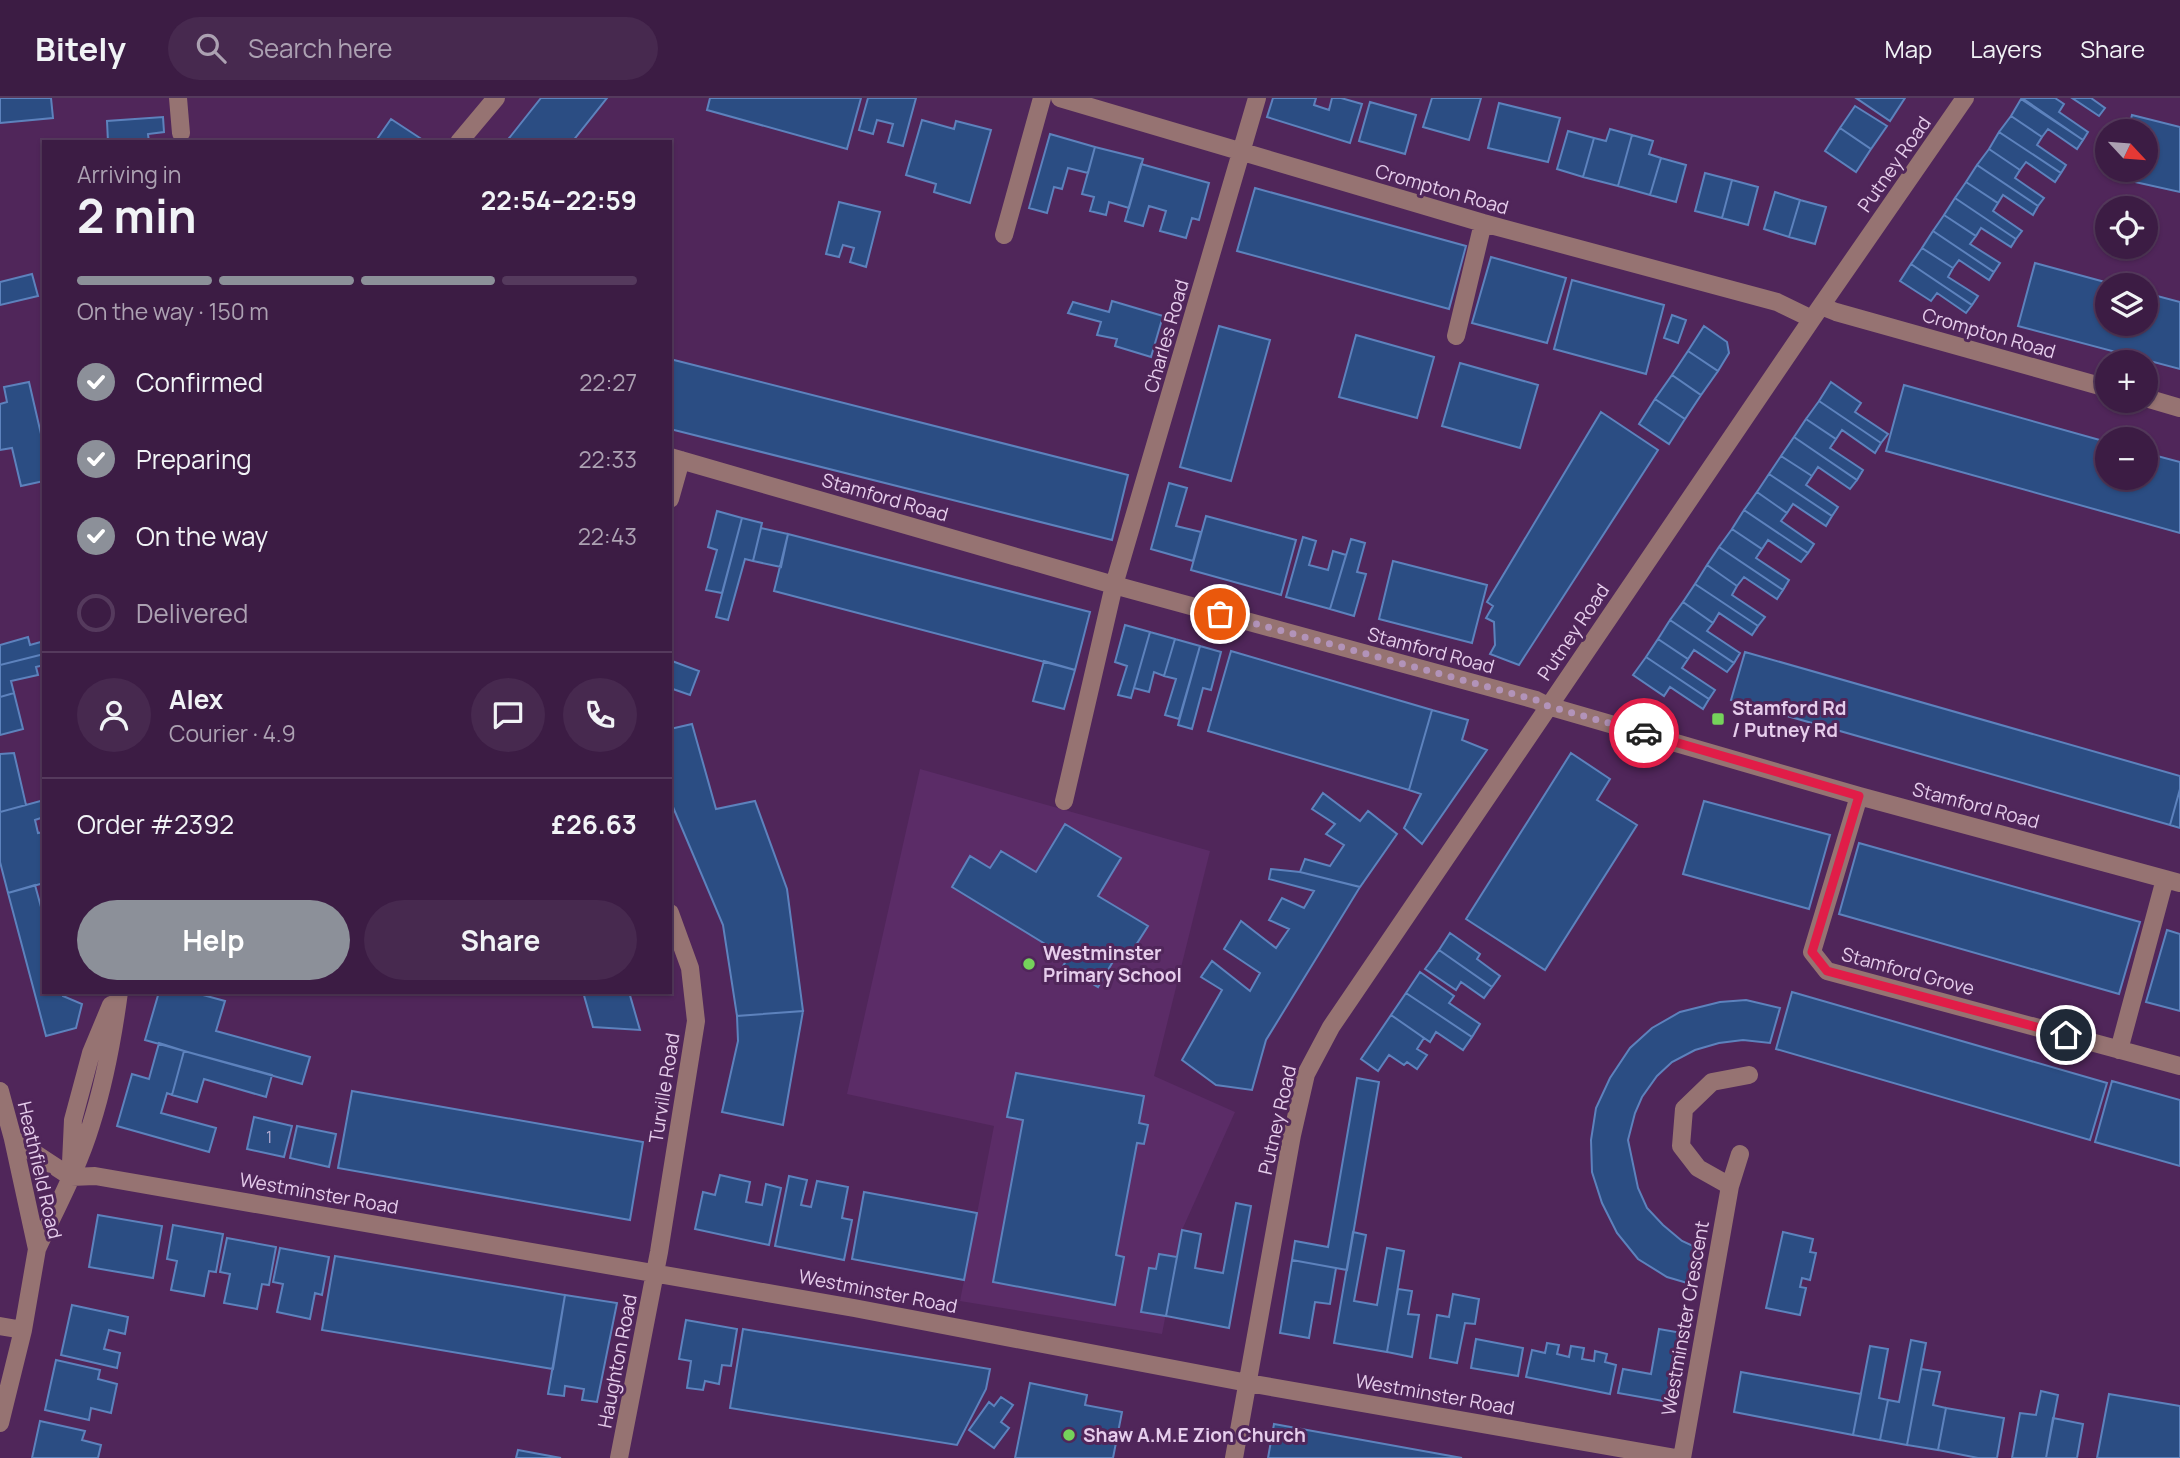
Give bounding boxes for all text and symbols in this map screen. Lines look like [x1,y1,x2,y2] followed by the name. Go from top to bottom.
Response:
[168,17,658,80] search box
[35,26,126,71] text: Bitely
[192,29,230,67] icon: search
[248,30,393,66] text: Search here
[1885,32,1932,65] text: Map
[1970,32,2042,65] text: Layers
[2080,32,2145,65] text: Share
[1851,111,1937,217] street label: Putney Road
[2095,119,2158,182] north arrow
[2095,119,2158,490] map controls
[77,158,182,190] text: Arriving in
[1372,158,1512,220] street label: Crompton Road
[481,182,637,218] text: 22:54–22:59
[77,184,197,247] text: 2 min
[2095,196,2158,259] button: locate
[2095,273,2158,336] button: layers
[1137,276,1195,396] street label: Charles Road
[77,295,269,327] text: On the way · 150 m
[1919,302,2059,364] street label: Crompton Road
[2095,350,2158,413] button: +
[77,363,115,401] icon: check
[136,364,263,400] text: Confirmed
[579,366,637,398] text: 22:27
[2095,427,2158,490] button: −
[77,440,115,478] icon: check
[136,441,252,477] text: Preparing
[578,443,637,475] text: 22:33
[819,467,951,527] street label: Stamford Road
[77,517,115,555] icon: check
[136,518,268,554] text: On the way
[578,520,637,552] text: 22:43
[1531,579,1615,685] street label: Putney Road
[1190,584,1250,644] pin
[136,595,248,631] text: Delivered
[1201,595,1239,633] icon: bag
[1365,621,1497,679] street label: Stamford Road
[77,678,151,752] button: person
[471,678,545,752] button: chat
[563,678,637,752] button: phone
[169,681,223,717] text: Alex
[1732,695,1846,743] place label: Stamford Rd / Putney Rd
[1609,698,1679,768] courier
[1710,711,1726,727] marker: Stamford Rd / Putney Rd
[1625,714,1663,752] icon: car
[169,717,296,749] text: Courier · 4.9
[1910,776,2042,834] street label: Stamford Road
[77,806,234,842] text: Order #2392
[551,806,637,842] text: £26.63
[77,900,350,980] button: Help
[364,900,637,980] button: Share
[1043,940,1182,988] place label: Westminster Primary School
[1839,941,1977,1001] street label: Stamford Grove
[1021,956,1037,972] marker: Westminster Primary School
[2036,1005,2096,1065] pin
[2047,1016,2085,1054] icon: home
[642,1031,686,1145] street label: Turville Road
[1252,1063,1302,1177] street label: Putney Road
[12,1099,68,1241] street label: Heathfield Road
[266,1126,272,1148] house number: 1
[237,1166,401,1220] street label: Westminster Road
[1655,1219,1715,1417] street label: Westminster Crescent
[796,1263,960,1319] street label: Westminster Road
[591,1292,643,1430] street label: Haughton Road
[1353,1367,1517,1421] street label: Westminster Road
[1083,1422,1306,1448] place label: Shaw A.M.E Zion Church
[1061,1427,1077,1443] marker: Shaw A.M.E Zion Church

